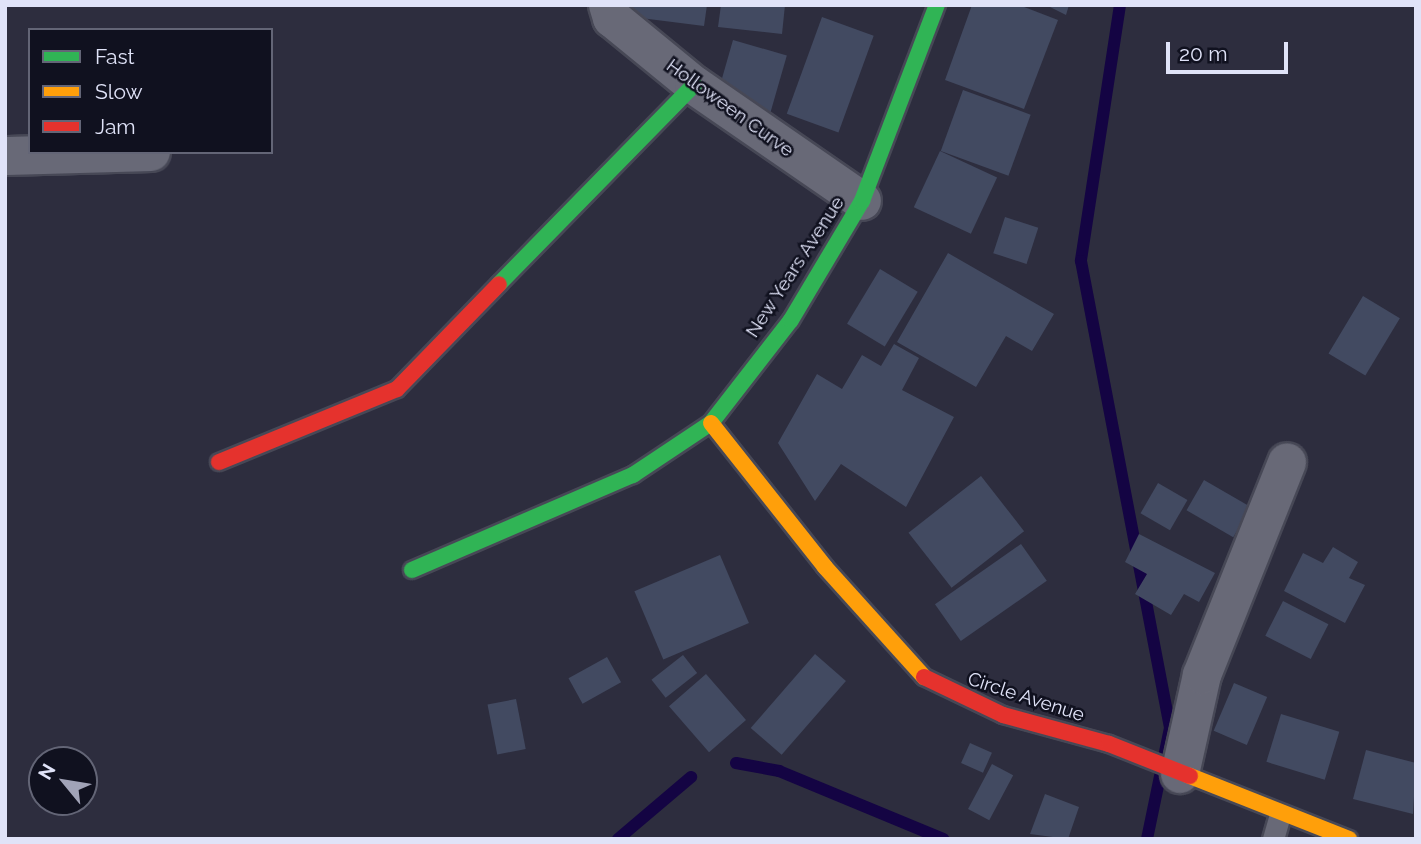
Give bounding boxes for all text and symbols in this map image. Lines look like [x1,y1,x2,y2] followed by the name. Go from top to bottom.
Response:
[28,28,273,154] legend
[1169,28,1292,72] scale bar
[1179,41,1227,66] text: 20 m
[95,44,135,69] text: Fast
[662,54,798,162] street label: Holloween Curve
[95,79,143,104] text: Slow
[95,114,136,139] text: Jam
[740,192,850,342] street label: New Years Avenue
[965,667,1087,727] street label: Circle Avenue
[28,746,98,816] north arrow
[33,760,60,783] text: N

